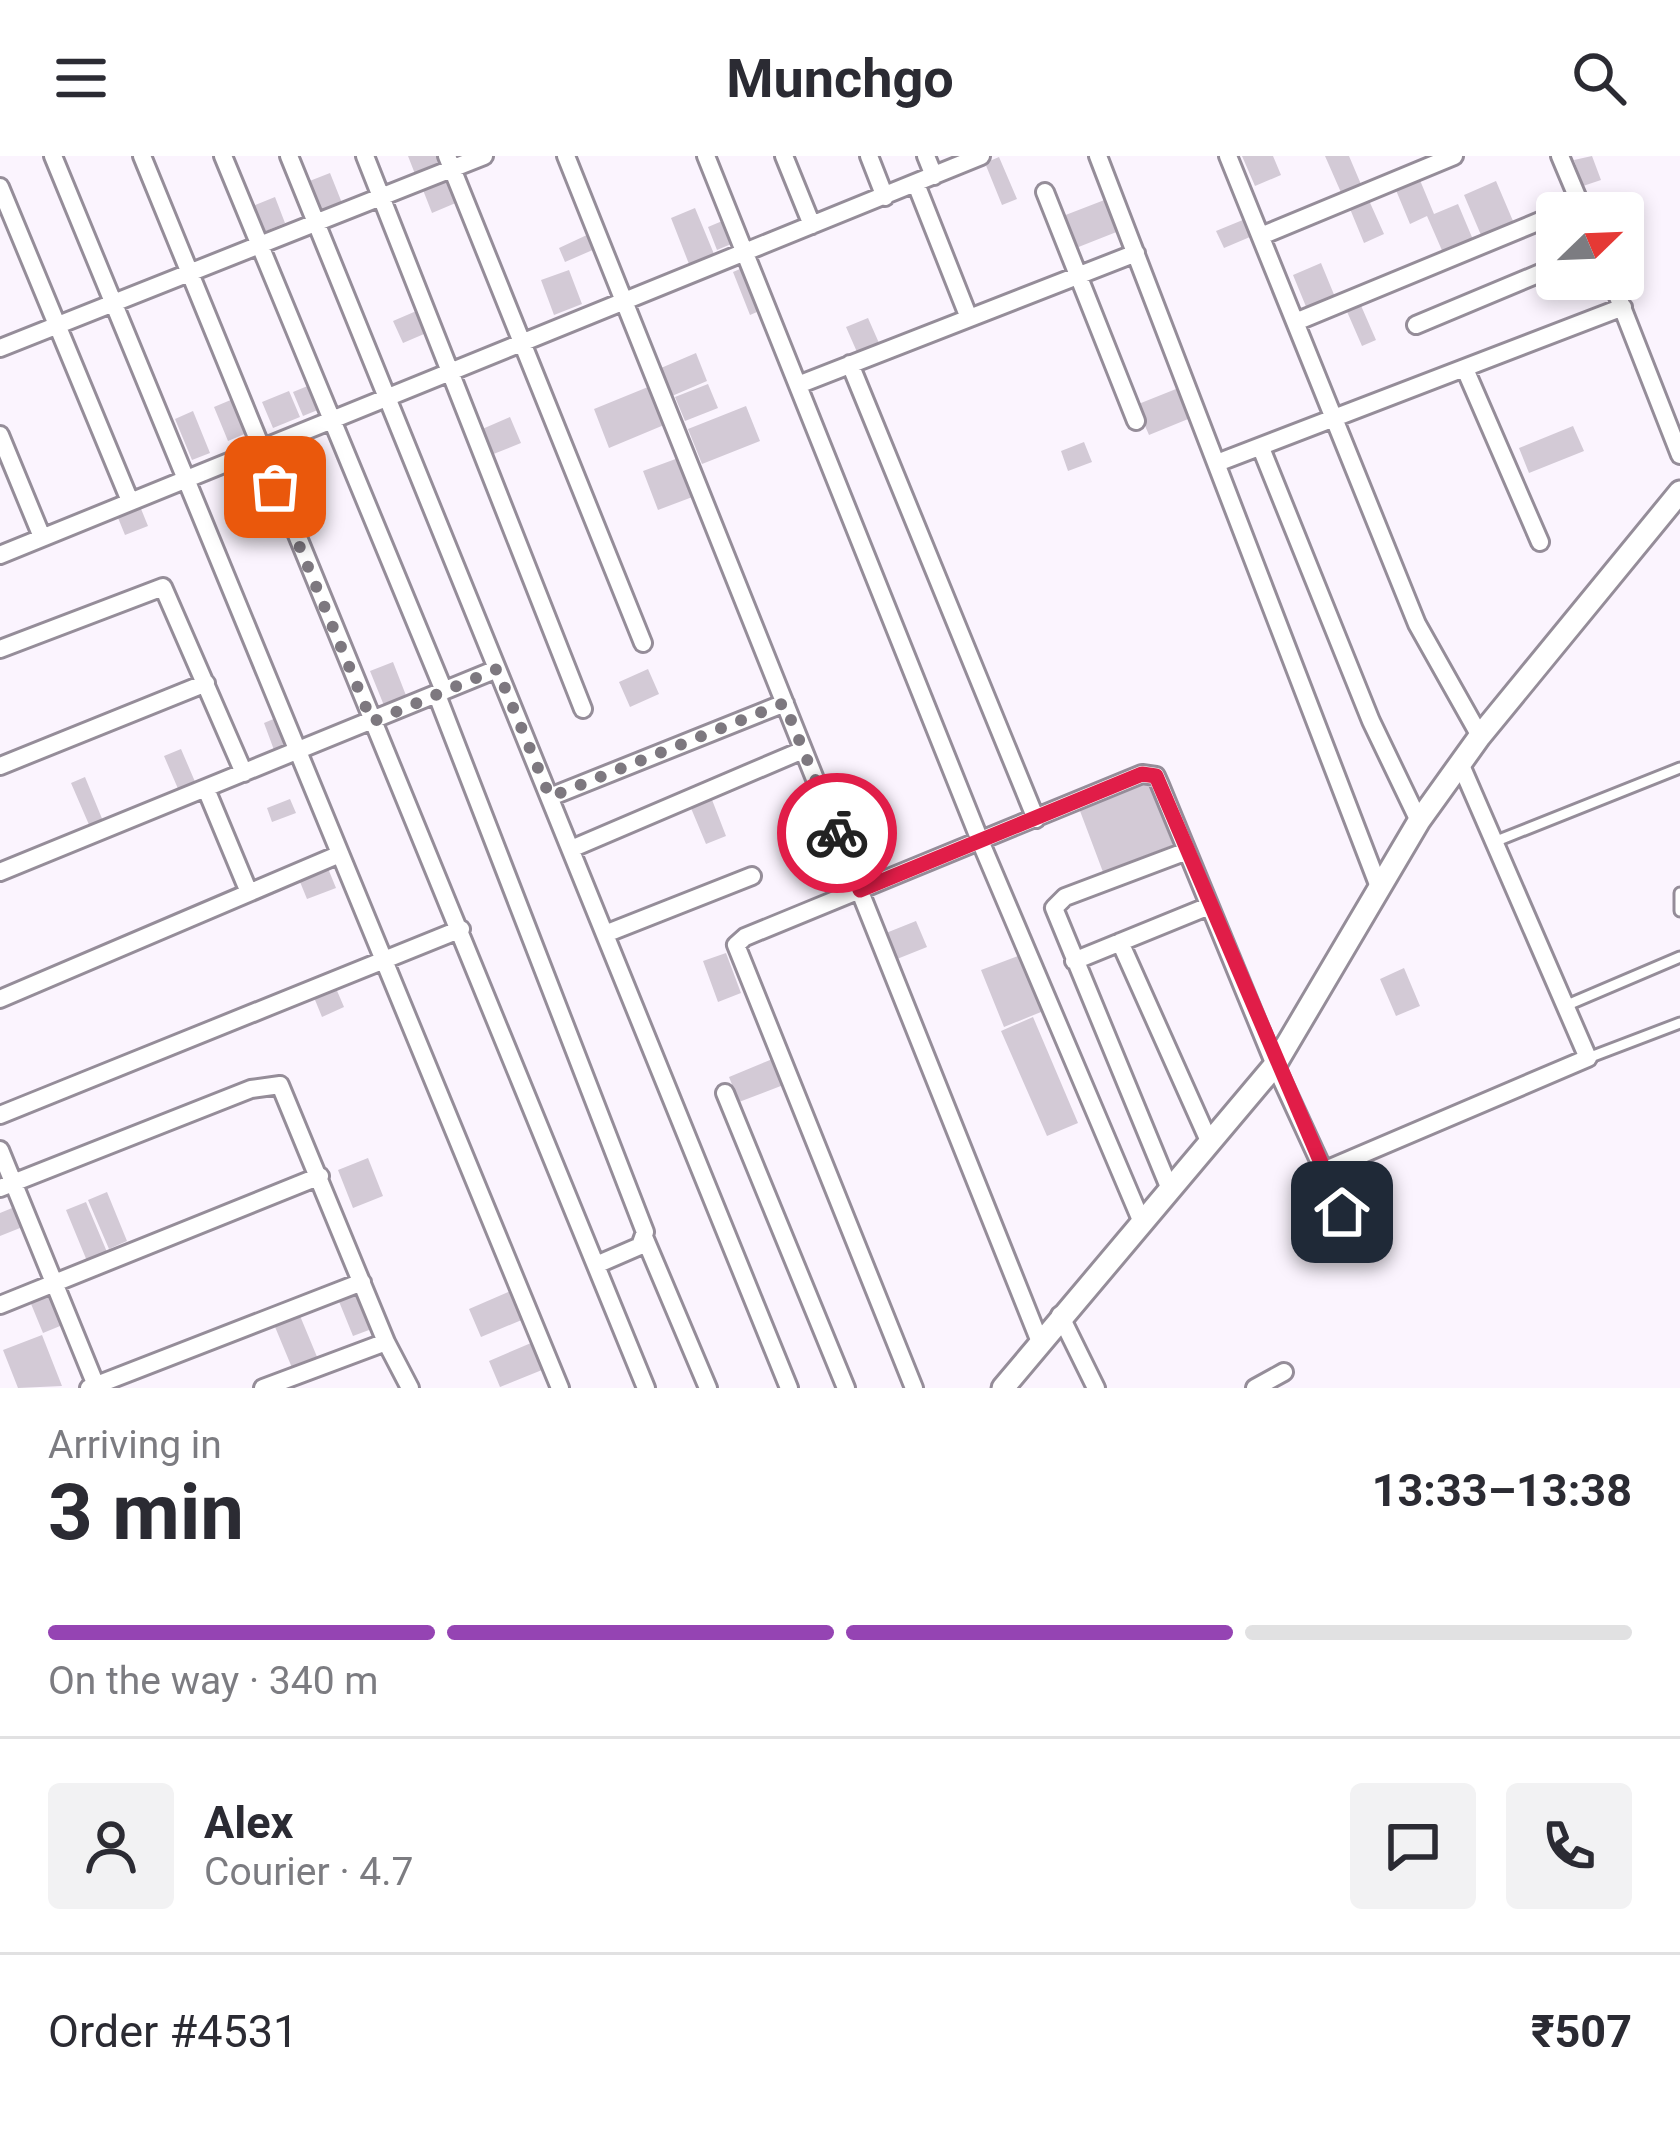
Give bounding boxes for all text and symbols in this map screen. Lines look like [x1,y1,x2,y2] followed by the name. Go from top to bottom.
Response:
[48,45,114,111] icon: menu
[1566,45,1632,111] icon: search
[726,47,954,110] text: Munchgo
[1536,192,1644,300] north arrow
[1536,192,1644,300] map controls
[224,436,326,538] pin
[242,454,308,520] icon: bag
[777,773,897,893] courier
[804,800,870,866] icon: bike
[1291,1161,1393,1263] pin
[1309,1179,1375,1245] icon: home
[48,1422,222,1468] text: Arriving in
[1372,1464,1632,1517] text: 13:33–13:38
[48,1467,244,1558] text: 3 min
[48,1658,379,1704] text: On the way · 340 m
[48,1783,174,1909] button: person
[1350,1783,1476,1909] button: chat
[1506,1783,1632,1909] button: phone
[204,1796,293,1849] text: Alex
[204,1849,413,1895] text: Courier · 4.7
[48,2005,298,2058] text: Order #4531
[1531,2005,1632,2058] text: ₹507

